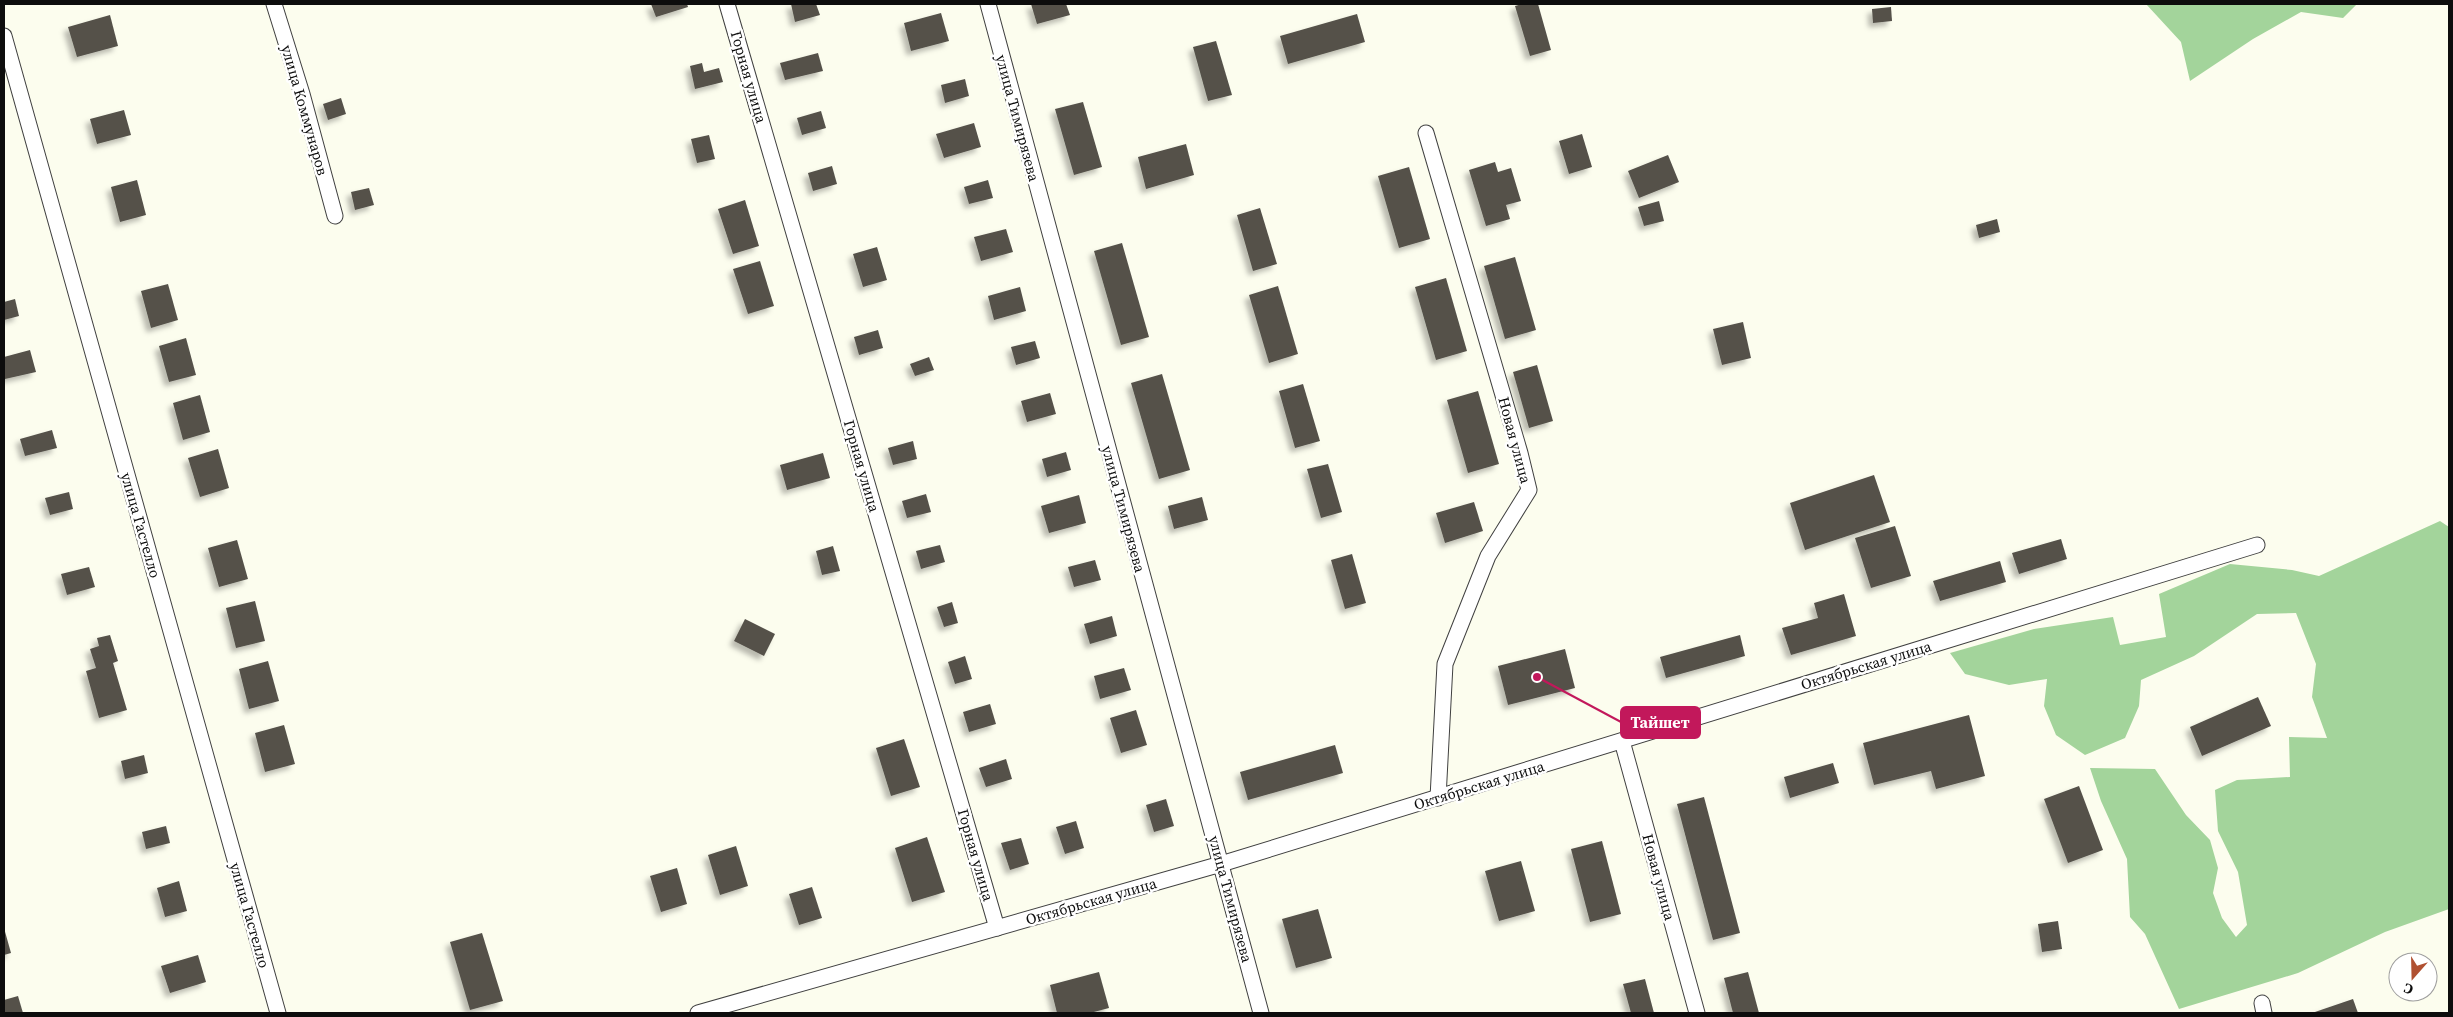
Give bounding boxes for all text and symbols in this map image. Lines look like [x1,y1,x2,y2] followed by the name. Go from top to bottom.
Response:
[726,28,772,126] street label: Горная улица
[276,42,334,178] street label: улица Коммунаров
[991,52,1045,184] street label: улица Тимирязева
[1493,394,1537,486] street label: Новая улица
[839,417,885,515] street label: Горная улица
[1097,443,1151,575] street label: улица Тимирязева
[116,470,166,580] street label: улица Гастелло
[1798,635,1934,695] street label: Октябрьская улица
[1621,707,1700,738] callout: Тайшет
[1630,711,1690,733] text: Тайшет
[1411,755,1547,815] street label: Октябрьская улица
[953,806,999,904] street label: Горная улица
[1637,831,1681,923] street label: Новая улица
[1204,833,1258,965] street label: улица Тимирязева
[225,860,275,970] street label: улица Гастелло
[1023,872,1159,930] street label: Октябрьская улица
[2388,952,2438,1002] north arrow
[2401,978,2416,1000] text: С

